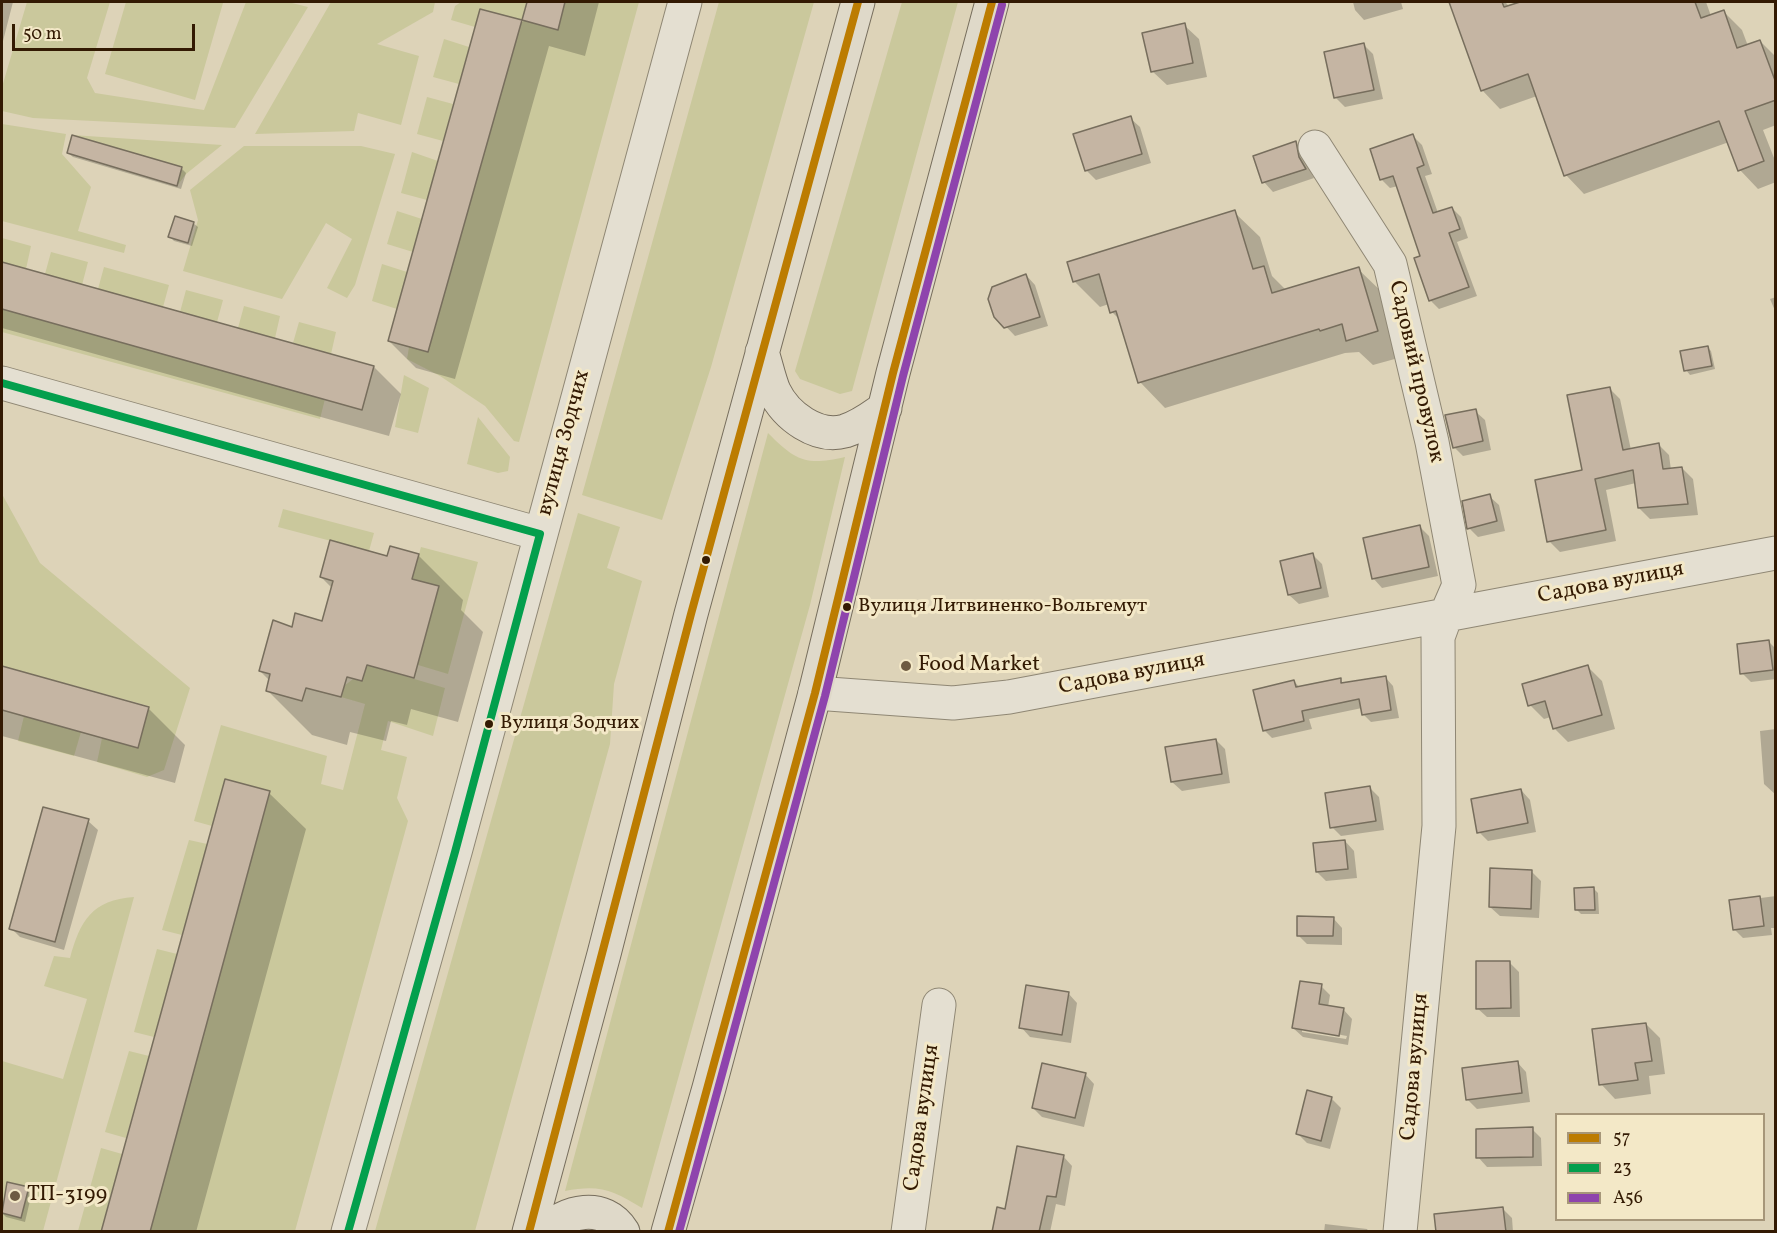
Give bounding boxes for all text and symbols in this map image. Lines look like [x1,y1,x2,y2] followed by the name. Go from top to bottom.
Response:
[15,12,198,50] scale bar
[23,22,62,47] text: 50 m
[1381,278,1449,466] street label: Садовий провулок
[533,367,597,519] street label: вулиця Зодчих
[700,554,712,566] unlabelled marker
[1536,557,1686,611] street label: Садова вулиця
[858,595,1147,619] place label: Вулиця Литвиненко-Вольгемут
[841,601,853,613] marker: Вулиця Литвиненко-Вольгемут
[1057,648,1207,702] street label: Садова вулиця
[918,653,1040,679] place label: Food Market
[899,659,913,673] marker: Food Market
[500,712,639,736] place label: Вулиця Зодчих
[483,718,495,730] marker: Вулиця Зодчих
[1396,992,1436,1142] street label: Садова вулиця
[900,1043,946,1193] street label: Садова вулиця
[1555,1113,1765,1221] legend
[1613,1126,1630,1151] text: 57
[1613,1156,1631,1181] text: 23
[27,1183,107,1209] place label: ТП-3199
[1613,1186,1643,1211] text: A56
[8,1189,22,1203] marker: ТП-3199

